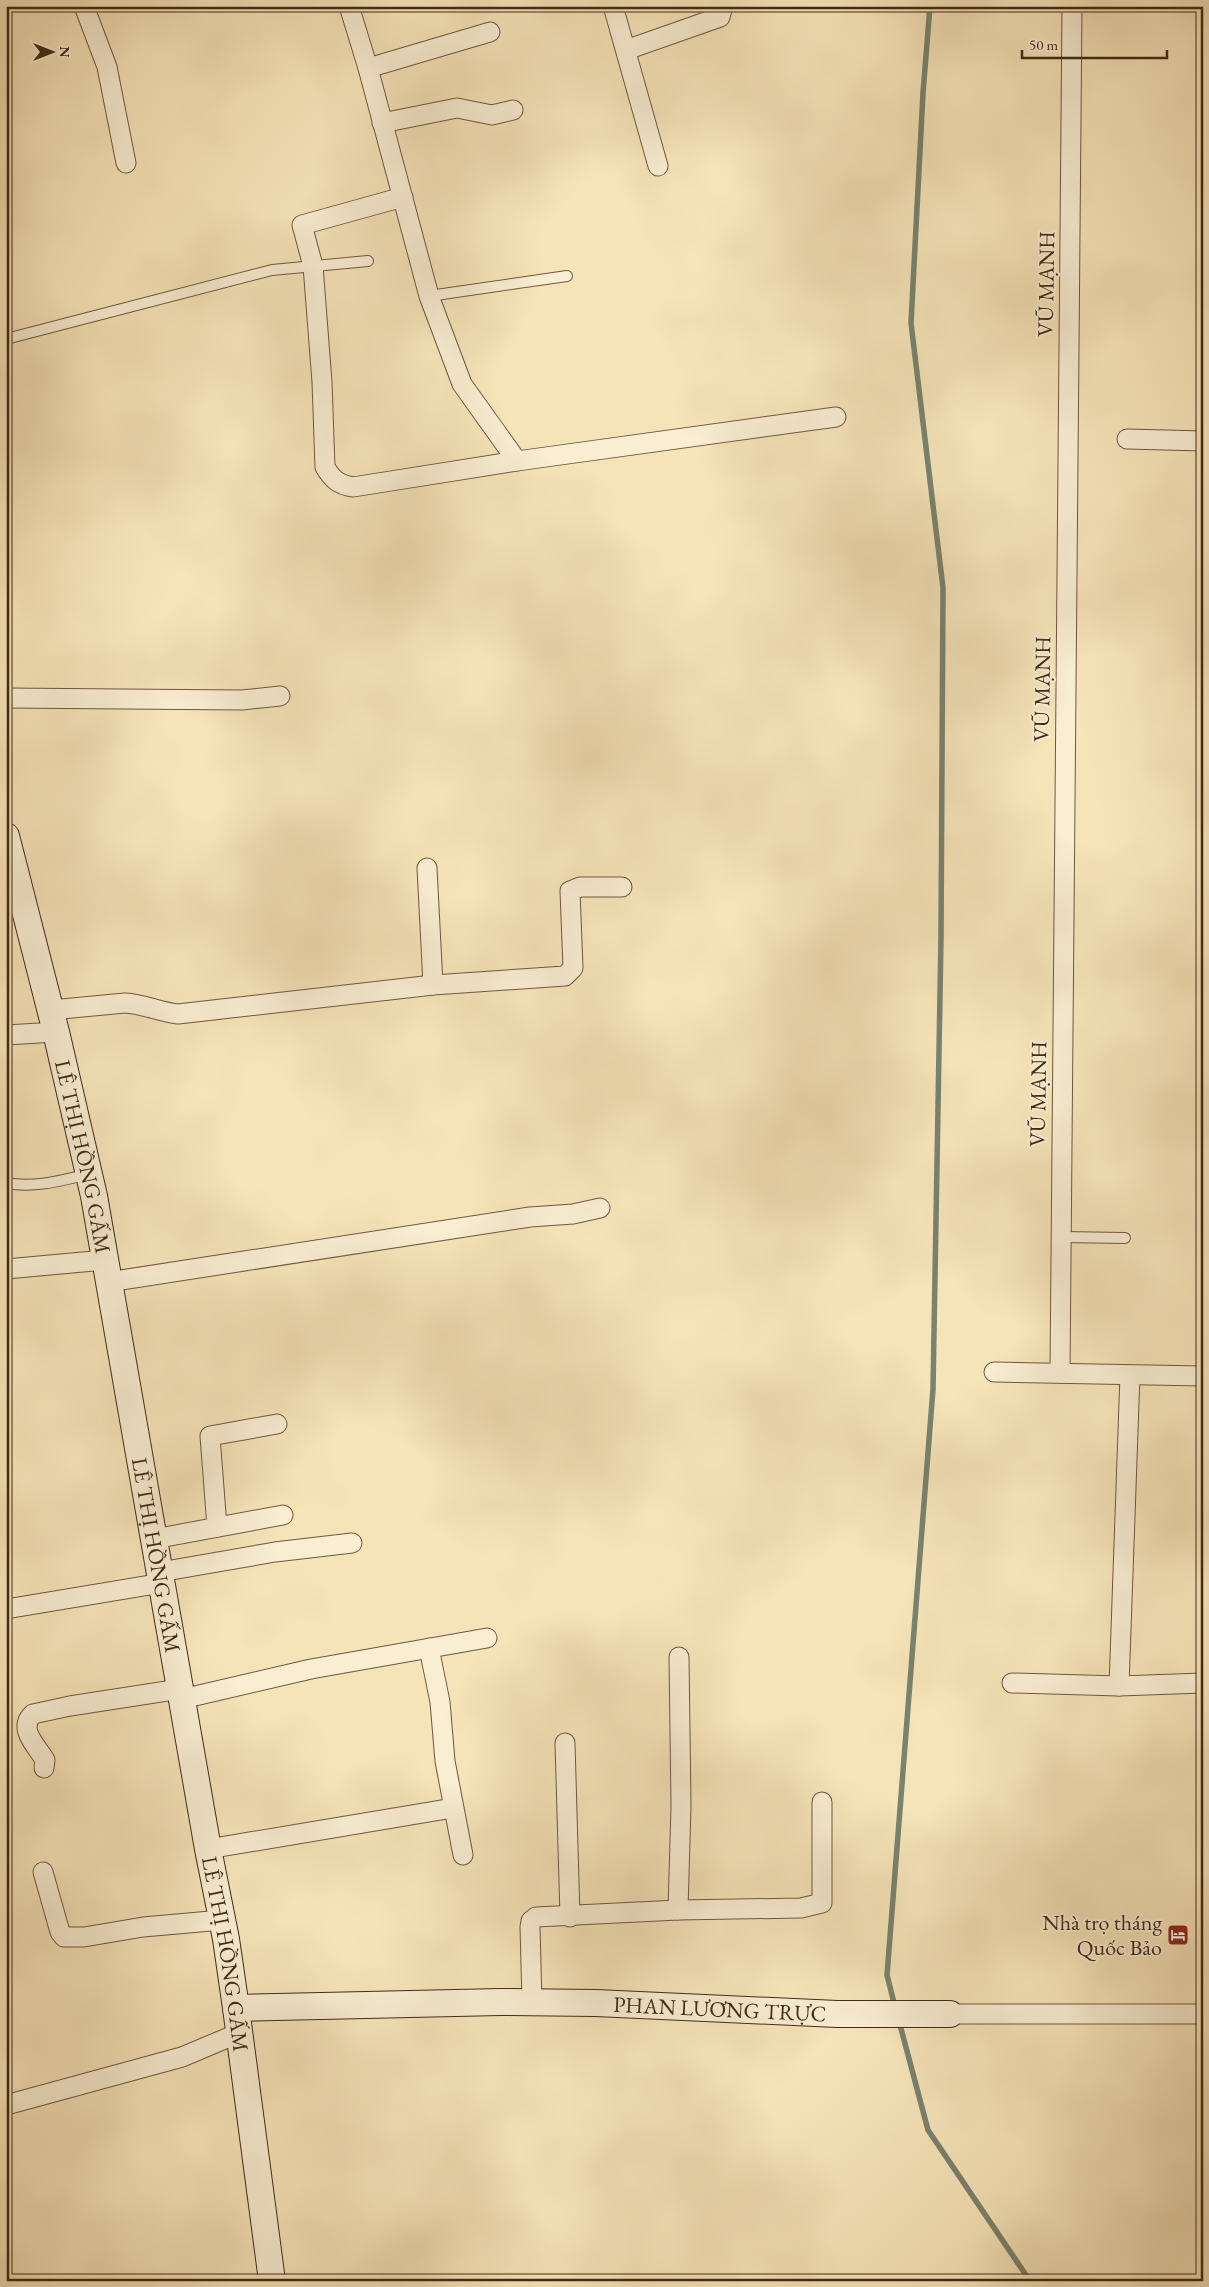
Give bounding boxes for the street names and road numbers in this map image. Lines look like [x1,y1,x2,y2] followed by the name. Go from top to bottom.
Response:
[1031,231,1061,337] street label: VŨ MẠNH
[1027,636,1057,742] street label: VŨ MẠNH
[1023,1041,1053,1147] street label: VŨ MẠNH
[48,1057,118,1256] street label: LÊ THỊ HỒNG GẤM
[125,1455,188,1655] street label: LÊ THỊ HỒNG GẤM
[195,1854,256,2054] street label: LÊ THỊ HỒNG GẤM
[613,1989,827,2028] street label: PHAN LƯƠNG TRỰC

